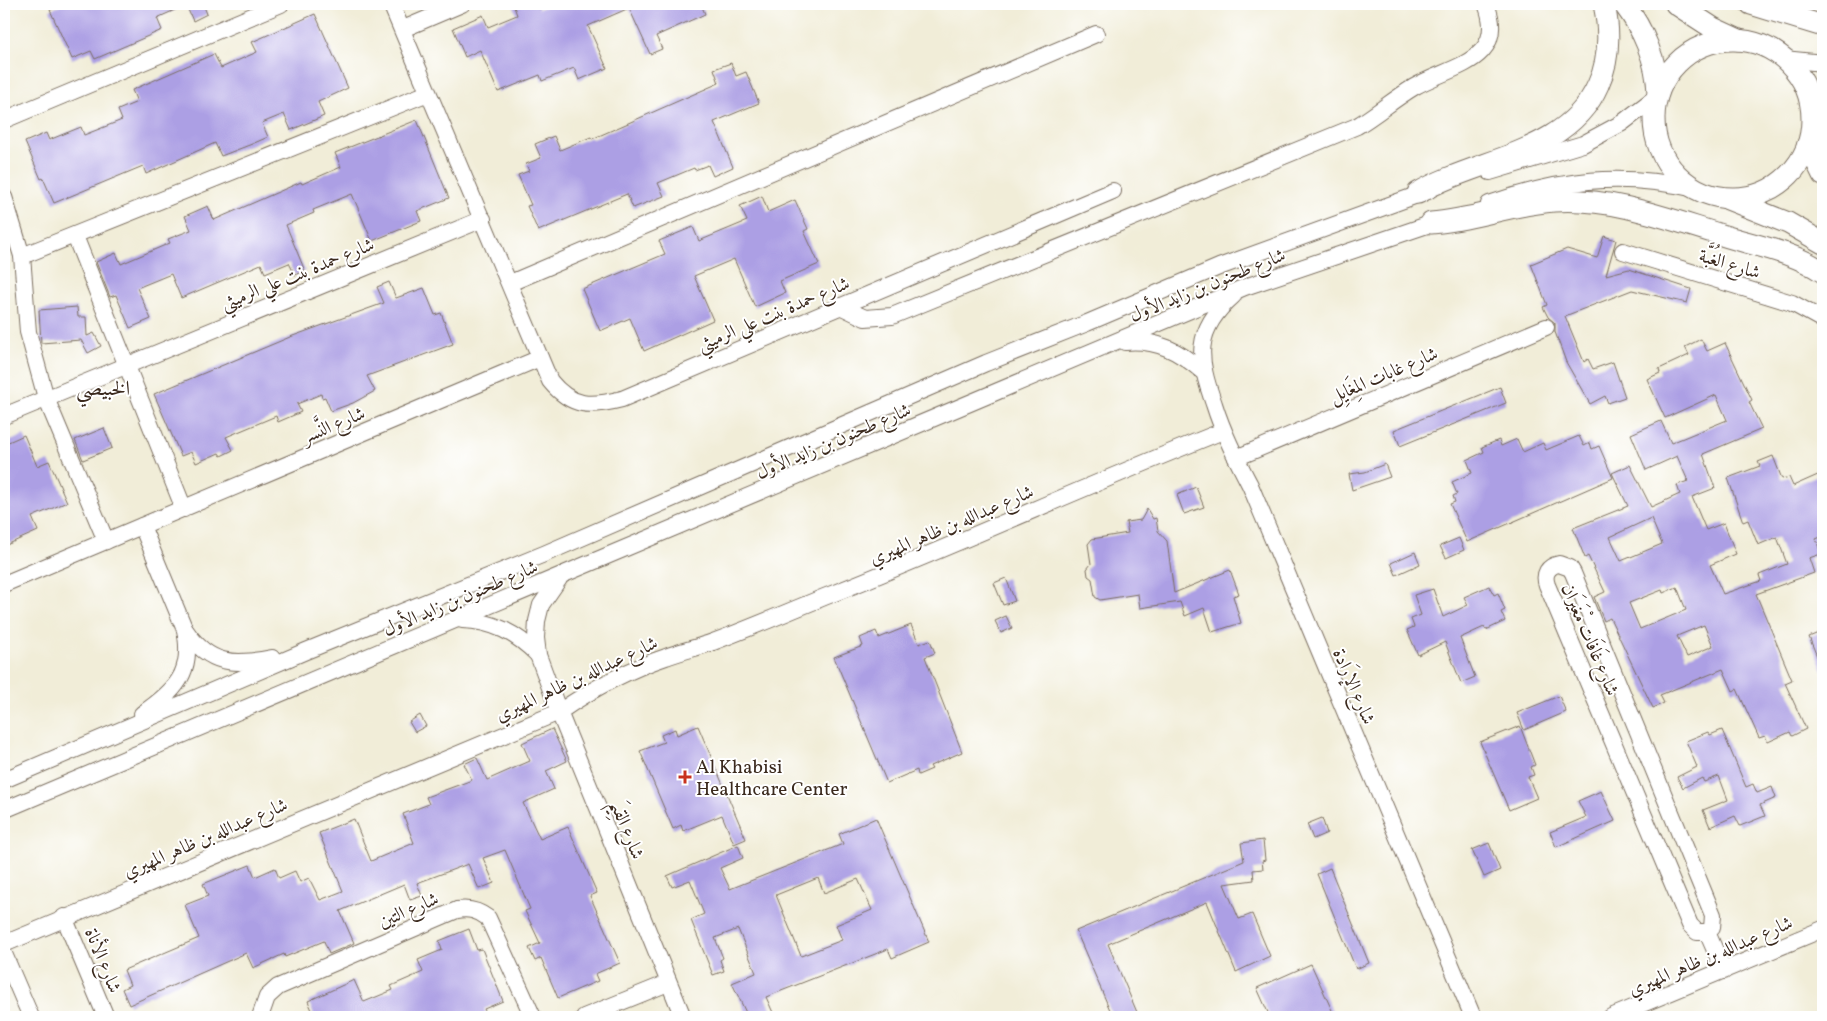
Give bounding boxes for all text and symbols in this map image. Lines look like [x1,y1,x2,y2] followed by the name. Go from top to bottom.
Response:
[217,232,380,321] street label: شارع حمدة بنت علي الرميثي
[1695,239,1765,288] street label: شارع الغُبَّة
[1125,241,1290,330] street label: شارع طحنون بن زايد الأول
[693,271,856,362] street label: شارع حمدة بنت علي الرميثي
[1325,339,1443,412] street label: شارع غابات المِغَايِل
[76,375,130,408] district label: الخبيصي
[294,396,370,453] street label: شارع النَّسر
[751,396,916,487] street label: شارع طحنون بن زايد الأول
[865,479,1039,573] street label: شارع عبدالله بن ظاهر المهيري
[378,553,543,644] street label: شارع طحنون بن زايد الأول
[1553,578,1627,700] street label: شارع غَافَات مْغَيرَان
[491,631,663,730] street label: شارع عبدالله بن ظاهر المهيري
[1325,644,1383,729] street label: شارع الإرَادة
[696,755,847,803] place label: Al Khabisi Healthcare Center
[678,770,692,784] marker: Al Khabisi Healthcare Center
[119,792,293,886] street label: شارع عبدالله بن ظاهر المهيري
[598,795,652,865] street label: شارع القِيَم
[375,887,443,936] street label: شارع التين
[1624,910,1798,1004] street label: شارع عبدالله بن ظاهر المهيري
[76,924,129,998] street label: شارع الأناة

